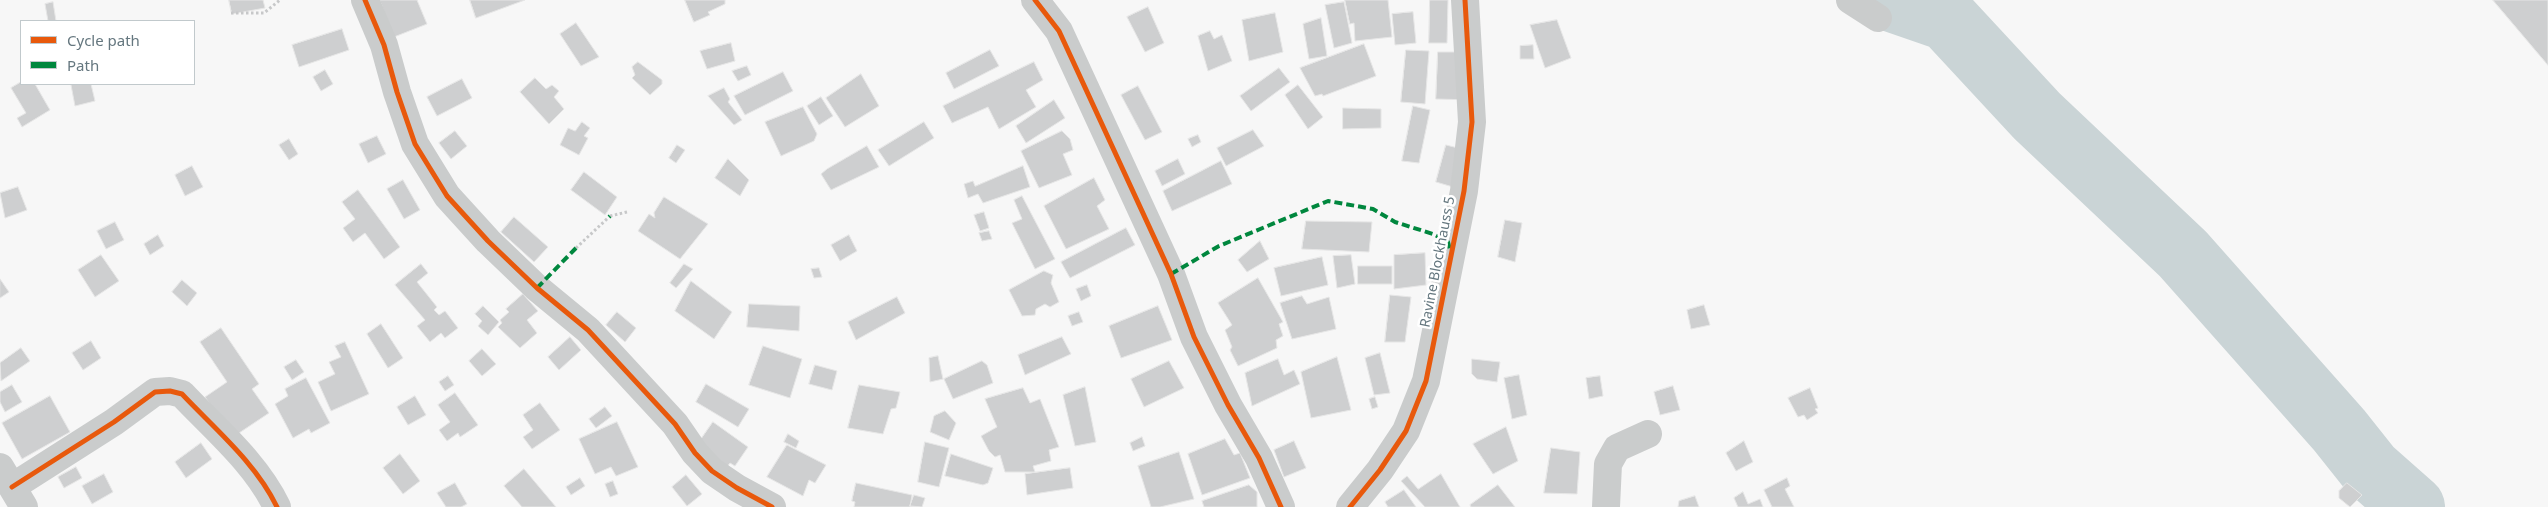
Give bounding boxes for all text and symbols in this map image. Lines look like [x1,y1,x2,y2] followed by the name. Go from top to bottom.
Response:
[20,20,195,85] legend
[67,30,140,50] text: Cycle path
[67,55,99,75] text: Path
[1417,195,1459,329] street label: Ravine Blockhauss 5

